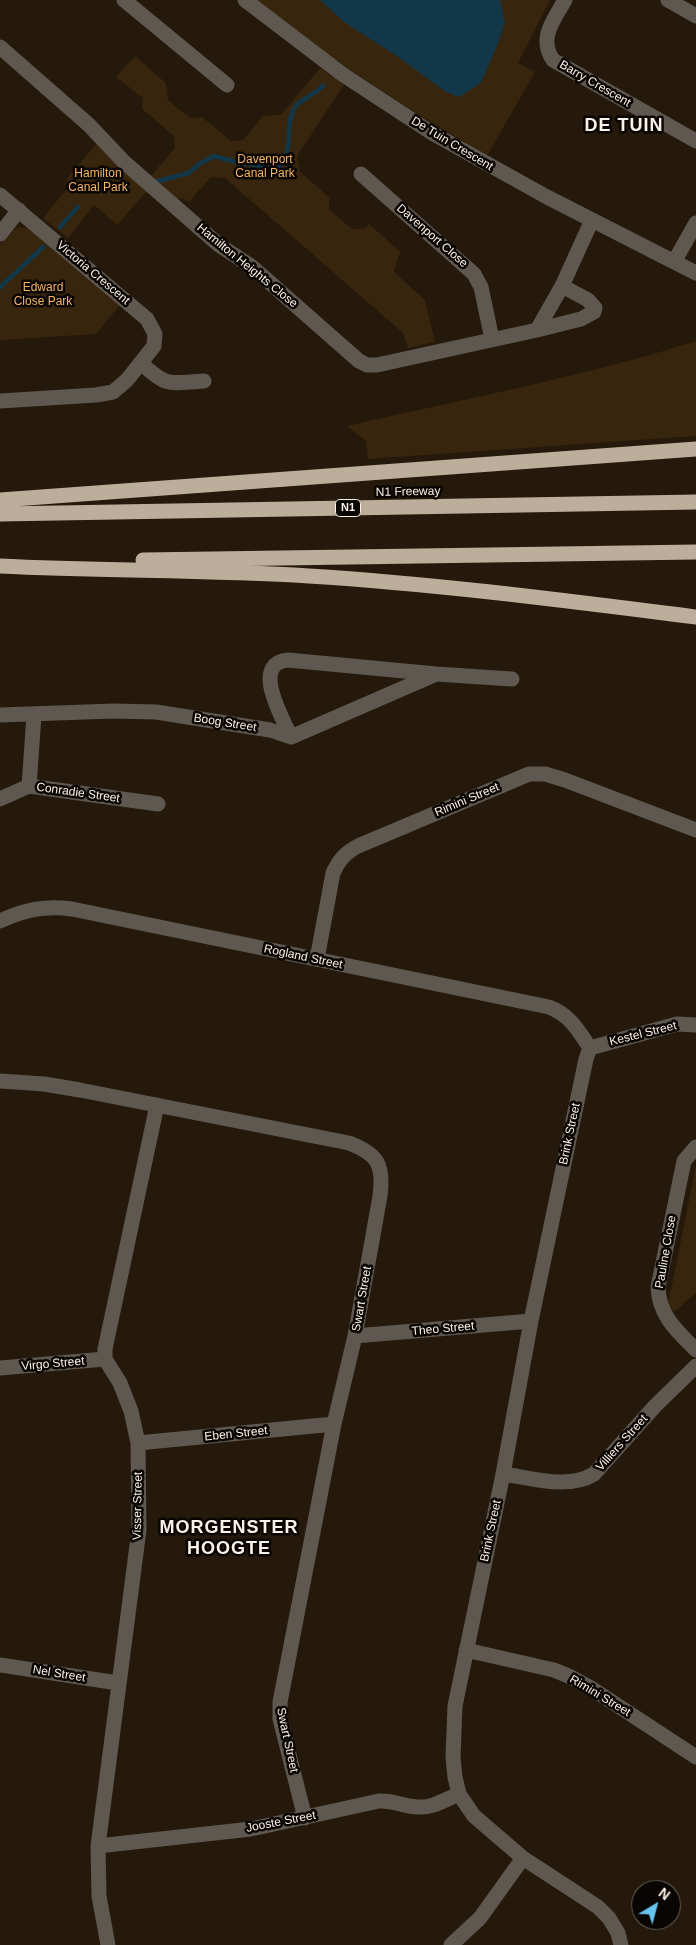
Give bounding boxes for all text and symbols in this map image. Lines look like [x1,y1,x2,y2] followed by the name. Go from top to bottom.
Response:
[557,58,633,110] street label: Barry Crescent
[408,114,496,174] street label: De Tuin Crescent
[584,115,664,137] district label: DE TUIN
[235,153,295,181] park label: Davenport Canal Park
[68,167,128,195] park label: Hamilton Canal Park
[394,201,470,271] street label: Davenport Close
[194,221,300,311] street label: Hamilton Heights Close
[53,238,133,308] street label: Victoria Crescent
[14,281,72,309] park label: Edward Close Park
[376,484,440,500] street label: N1 Freeway
[336,499,360,516] road number: N1
[193,711,257,735] street label: Boog Street
[35,780,121,806] street label: Conradie Street
[433,780,501,820] street label: Rimini Street
[262,942,344,972] street label: Rogland Street
[608,1019,678,1049] street label: Kestel Street
[556,1102,584,1166] street label: Brink Street
[652,1214,680,1290] street label: Pauline Close
[349,1265,375,1333] street label: Swart Street
[411,1319,475,1339] street label: Theo Street
[21,1354,85,1374] street label: Virgo Street
[593,1412,651,1474] street label: Villiers Street
[204,1424,268,1444] street label: Eben Street
[130,1472,146,1540] street label: Visser Street
[477,1499,505,1563] street label: Brink Street
[158,1517,300,1560] district label: MORGENSTER HOOGTE
[32,1663,86,1685] street label: Nel Street
[567,1672,633,1720] street label: Rimini Street
[273,1706,301,1774] street label: Swart Street
[245,1808,317,1836] street label: Jooste Street
[631,1880,681,1930] north arrow
[656,1884,673,1903] text: N

